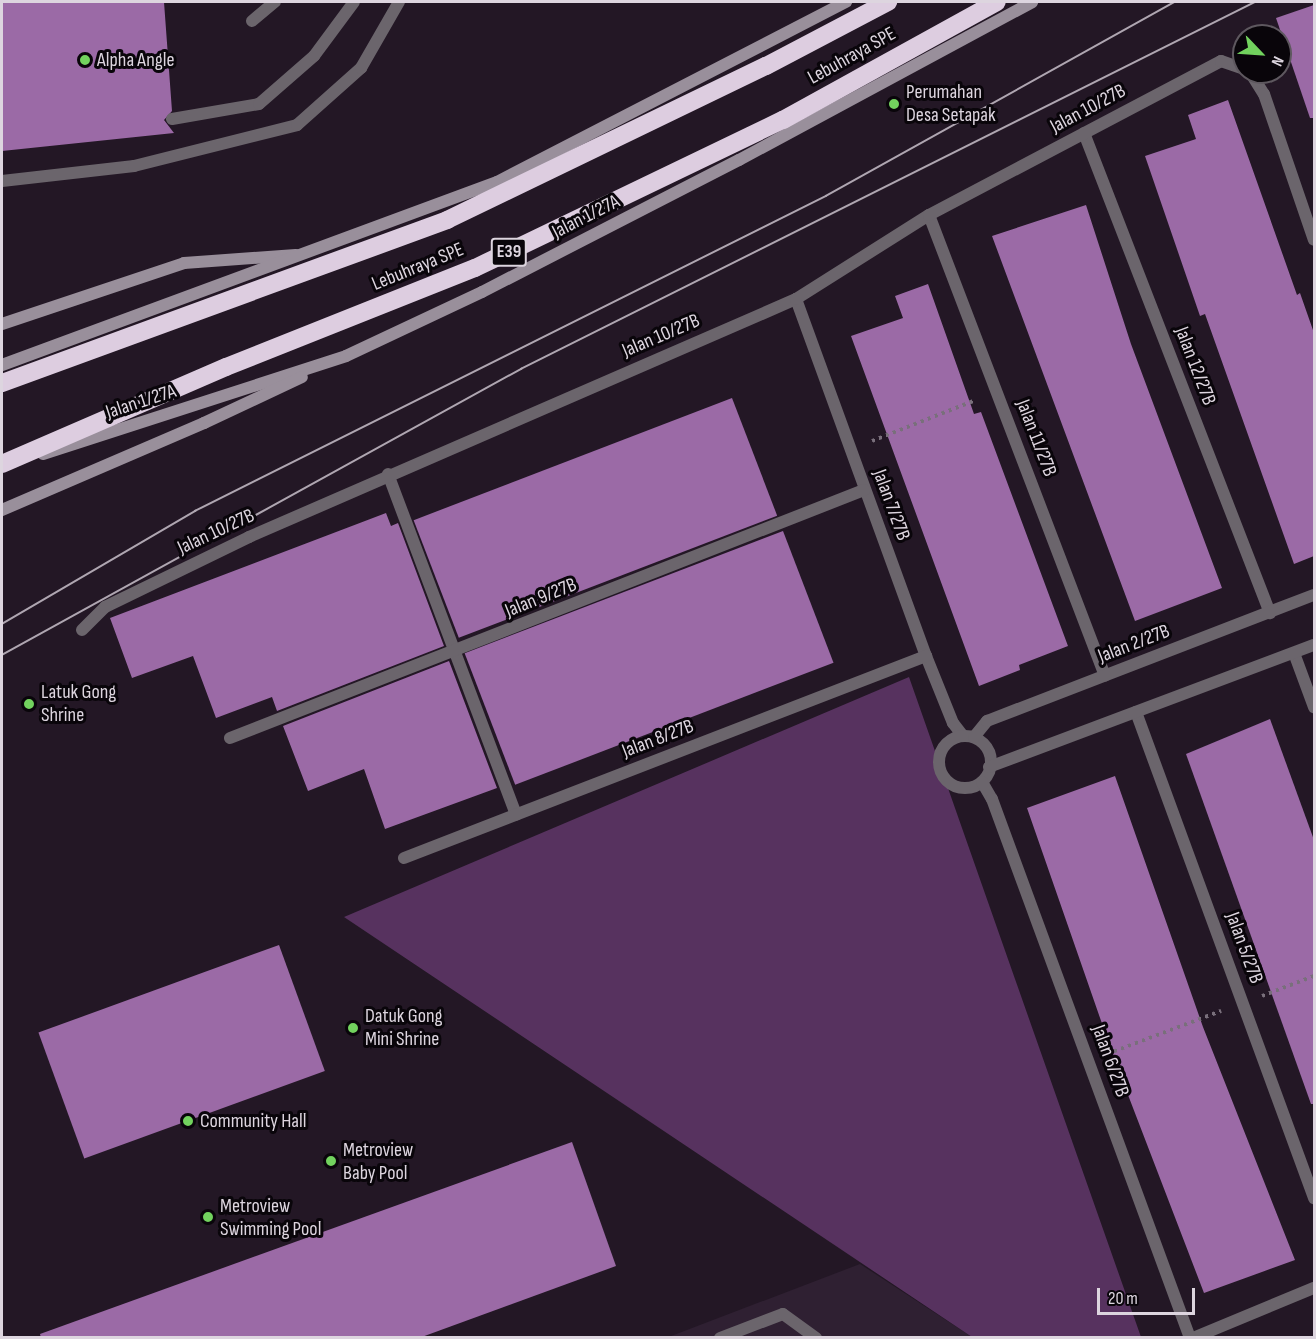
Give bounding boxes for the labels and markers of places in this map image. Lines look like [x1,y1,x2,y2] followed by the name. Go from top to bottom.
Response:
[97,48,174,72] place label: Alpha Angle
[78,53,92,67] marker: Alpha Angle
[906,80,996,127] place label: Perumahan Desa Setapak
[887,97,901,111] marker: Perumahan Desa Setapak
[41,680,116,727] place label: Latuk Gong Shrine
[22,697,36,711] marker: Latuk Gong Shrine
[365,1005,443,1052] place label: Datuk Gong Mini Shrine
[346,1021,360,1035] marker: Datuk Gong Mini Shrine
[200,1109,306,1133] place label: Community Hall
[181,1114,195,1128] marker: Community Hall
[343,1138,413,1185] place label: Metroview Baby Pool
[324,1154,338,1168] marker: Metroview Baby Pool
[220,1194,321,1241] place label: Metroview Swimming Pool
[201,1210,215,1224] marker: Metroview Swimming Pool

